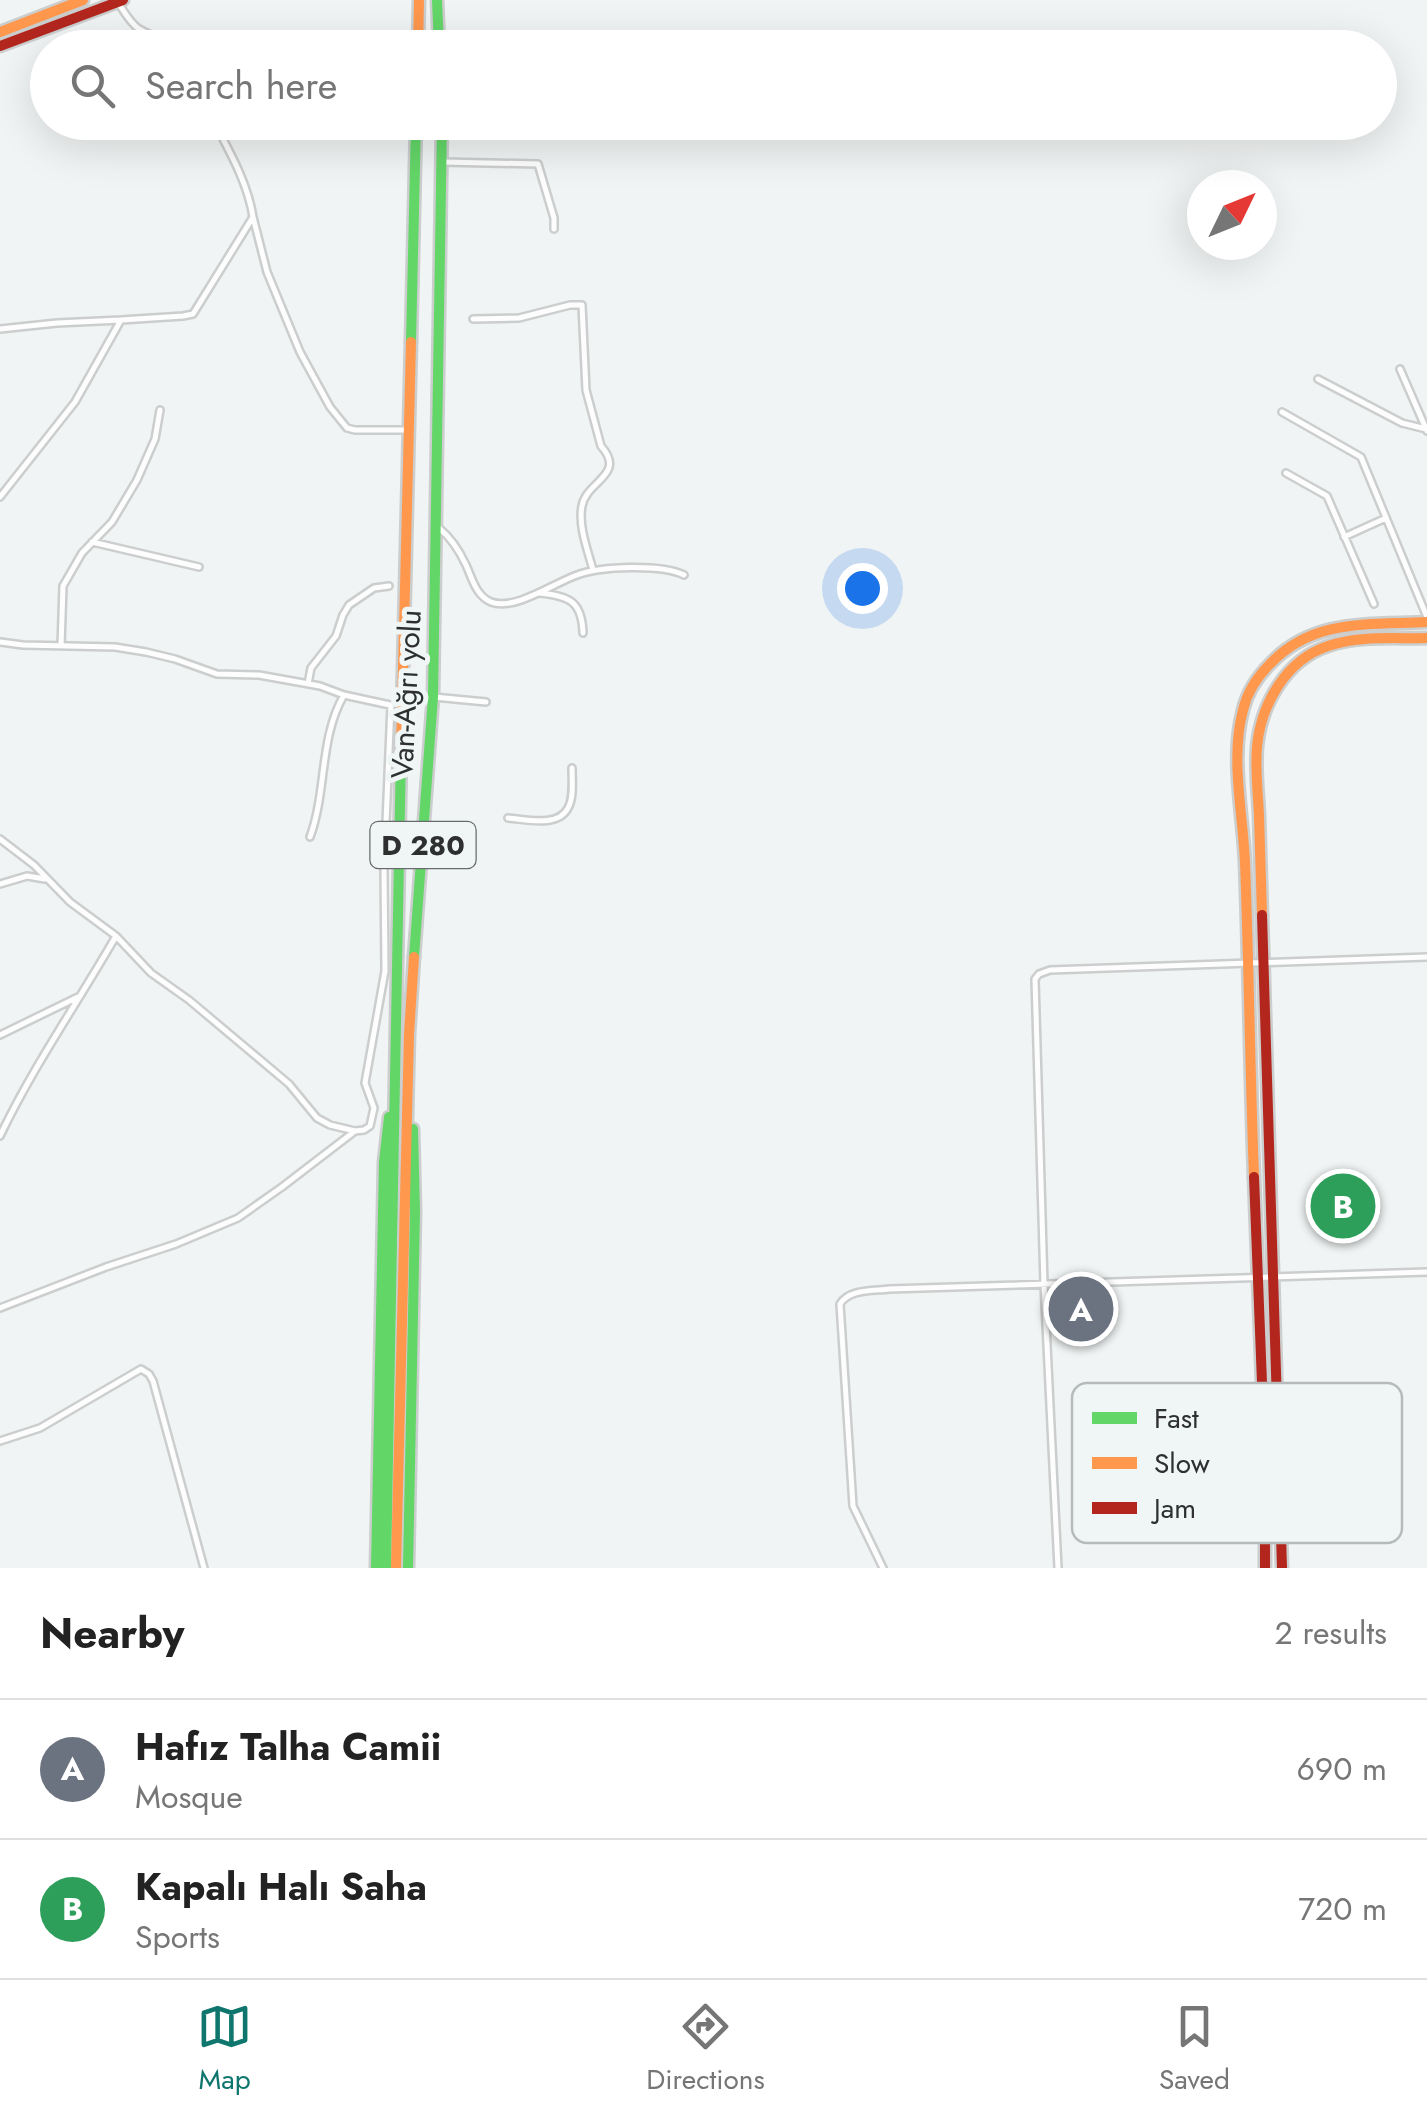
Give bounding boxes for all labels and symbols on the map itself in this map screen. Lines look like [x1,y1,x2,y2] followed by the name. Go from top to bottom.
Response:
[1187,170,1277,260] north arrow
[837,563,888,614] your location
[380,608,432,780] street label: Van-Ağrı yolu
[370,822,476,868] road number: D 280
[1310,1168,1376,1244] pin: B
[1048,1272,1114,1346] pin: A
[1072,1383,1402,1543] legend
[1154,1398,1199,1439] text: Fast
[1154,1443,1210,1484] text: Slow
[1150,1488,1196,1529] text: Jam

